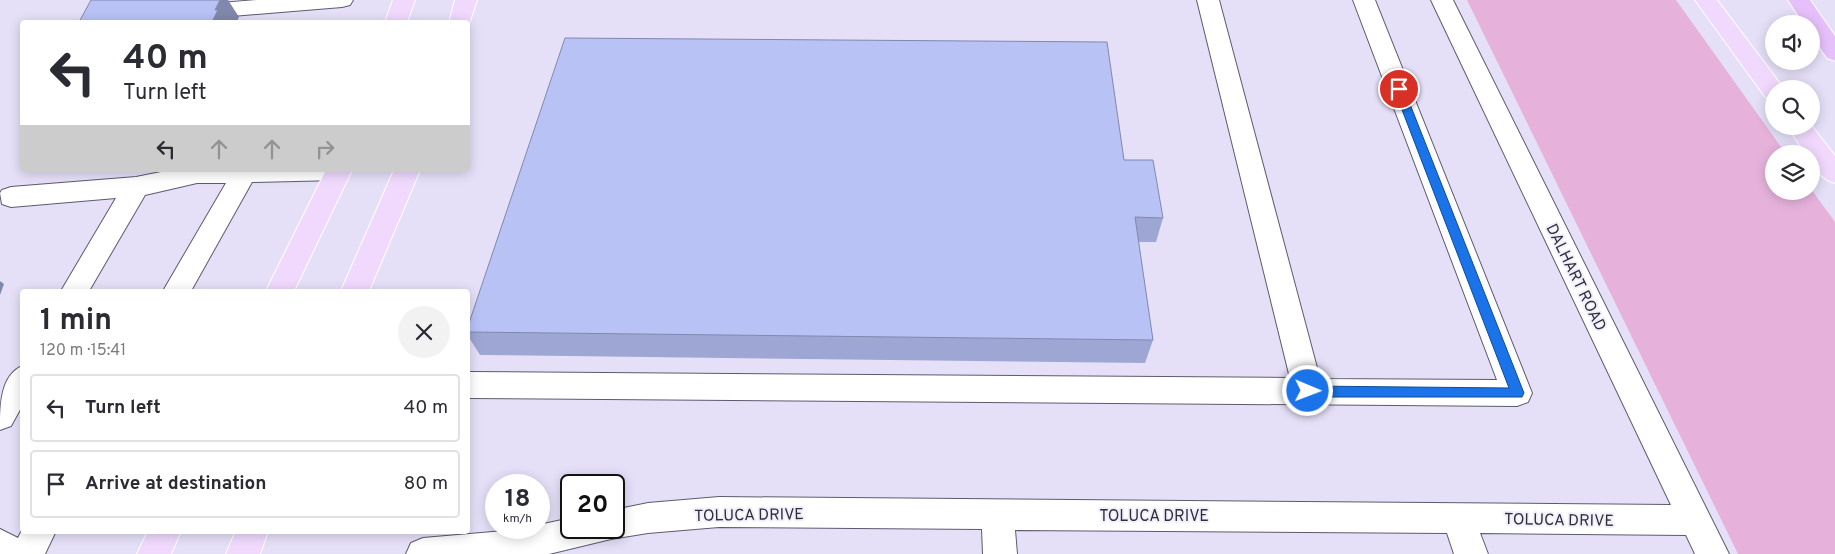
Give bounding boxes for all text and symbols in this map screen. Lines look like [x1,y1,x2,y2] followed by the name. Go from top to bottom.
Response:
[1765,15,1820,200] map controls
[1765,15,1820,70] button: sound
[123,37,208,81] text: 40 m
[40,40,105,105] icon: left
[1378,68,1420,110] pin
[1385,75,1413,103] icon: arrive
[123,80,206,107] text: Turn left
[1765,80,1820,135] button: search
[152,135,180,163] icon: left
[205,135,233,163] icon: ahead
[258,135,286,163] icon: ahead
[311,135,339,163] icon: right
[1765,145,1820,200] button: layers
[1541,221,1610,335] street label: DALHART ROAD
[40,303,112,340] text: 1 min
[398,306,450,358] button: close
[40,341,126,361] text: 120 m · 15:41
[1281,364,1333,416] position arrow
[42,394,70,422] icon: left
[85,396,161,420] text: Turn left
[403,396,448,420] text: 40 m
[42,470,70,498] icon: arrive
[85,472,266,496] text: Arrive at destination
[404,472,448,496] text: 80 m
[560,474,625,539] speed limit sign: 20
[505,484,530,516] text: 18
[694,505,804,527] street label: TOLUCA DRIVE
[1099,507,1209,527] street label: TOLUCA DRIVE
[1504,510,1614,532] street label: TOLUCA DRIVE
[503,511,532,527] text: km/h

